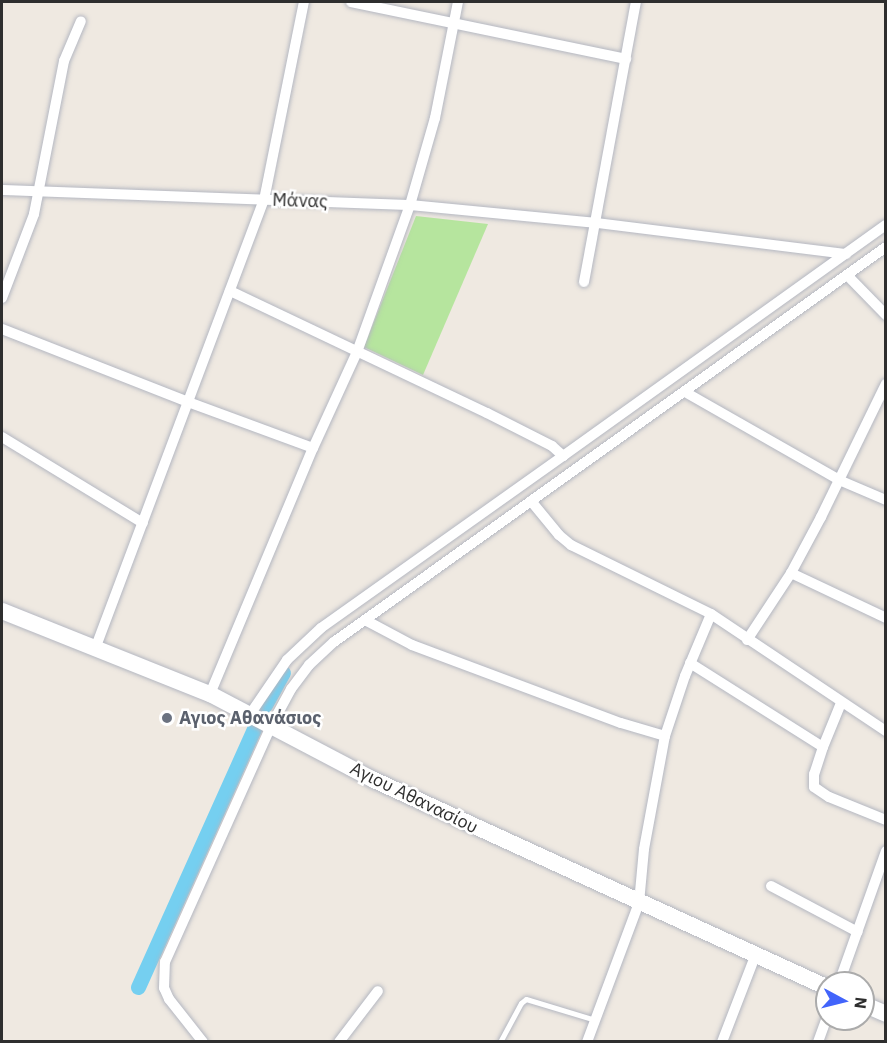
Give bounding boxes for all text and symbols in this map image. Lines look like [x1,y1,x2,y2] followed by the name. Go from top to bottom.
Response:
[272,189,328,213] street label: Μάνας
[179,707,321,729] place label: Αγιος Αθανάσιος
[160,711,174,725] marker: Αγιος Αθανάσιος
[347,758,481,838] street label: Αγιου Αθανασίου
[815,971,875,1031] north arrow
[850,996,872,1010] text: N

